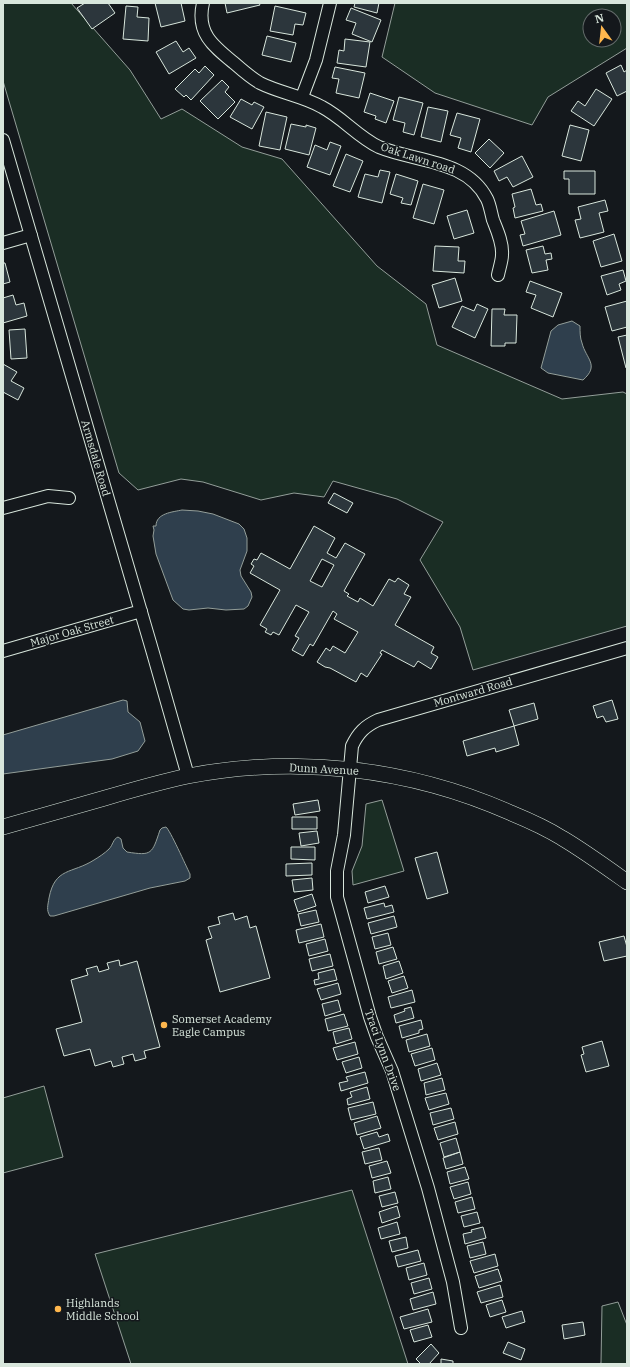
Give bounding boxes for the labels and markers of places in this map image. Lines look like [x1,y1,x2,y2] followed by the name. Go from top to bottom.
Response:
[172,1012,272,1039] place label: Somerset Academy Eagle Campus
[159,1020,169,1030] marker: Somerset Academy Eagle Campus
[66,1296,139,1323] place label: Highlands Middle School
[53,1304,63,1314] marker: Highlands Middle School

